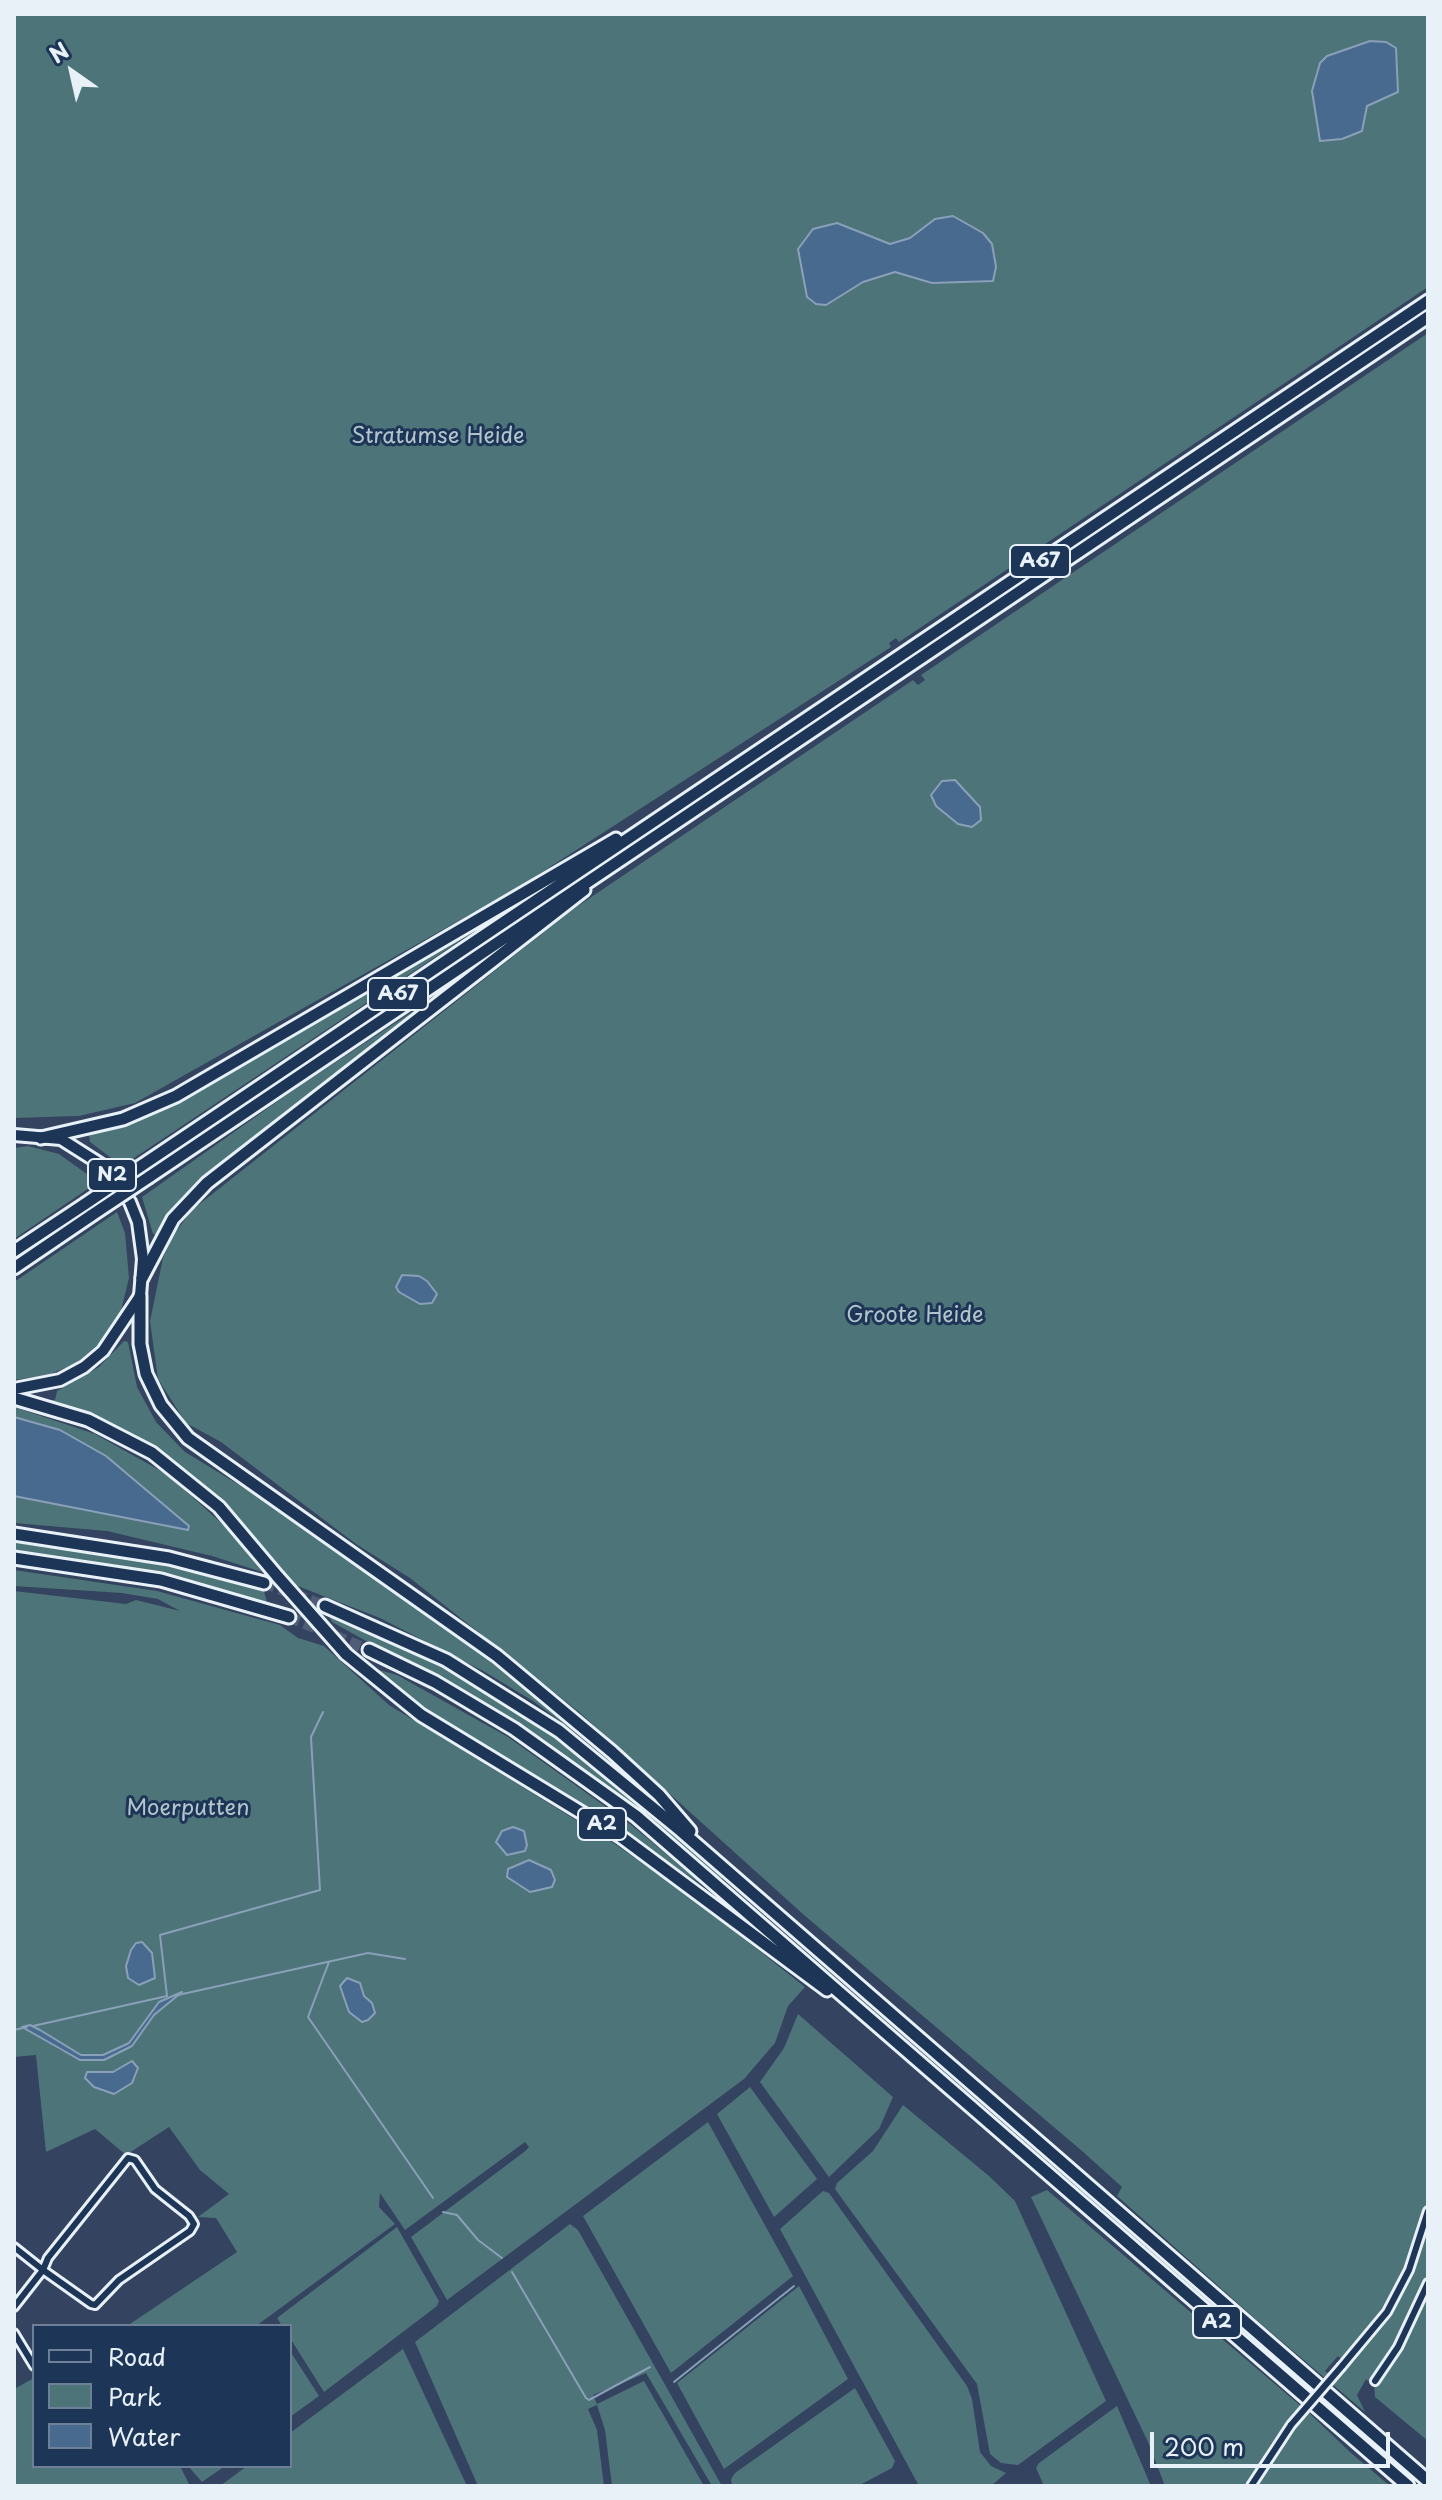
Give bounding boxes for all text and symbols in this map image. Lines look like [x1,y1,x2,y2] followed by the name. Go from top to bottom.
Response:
[32,32,112,112] north arrow
[42,33,75,70] text: N
[351,424,525,450] park label: Stratumse Heide
[1010,545,1070,577] road number: A67
[368,978,428,1010] road number: A67
[88,1159,136,1191] road number: N2
[846,1303,984,1329] park label: Groote Heide
[126,1796,250,1822] park label: Moerputten
[578,1808,626,1840] road number: A2
[1193,2306,1241,2338] road number: A2
[32,2324,292,2468] legend
[108,2338,166,2374] text: Road
[108,2378,162,2414] text: Park
[1154,2416,1394,2466] scale bar
[108,2418,180,2454] text: Water
[1164,2428,1244,2464] text: 200 m

